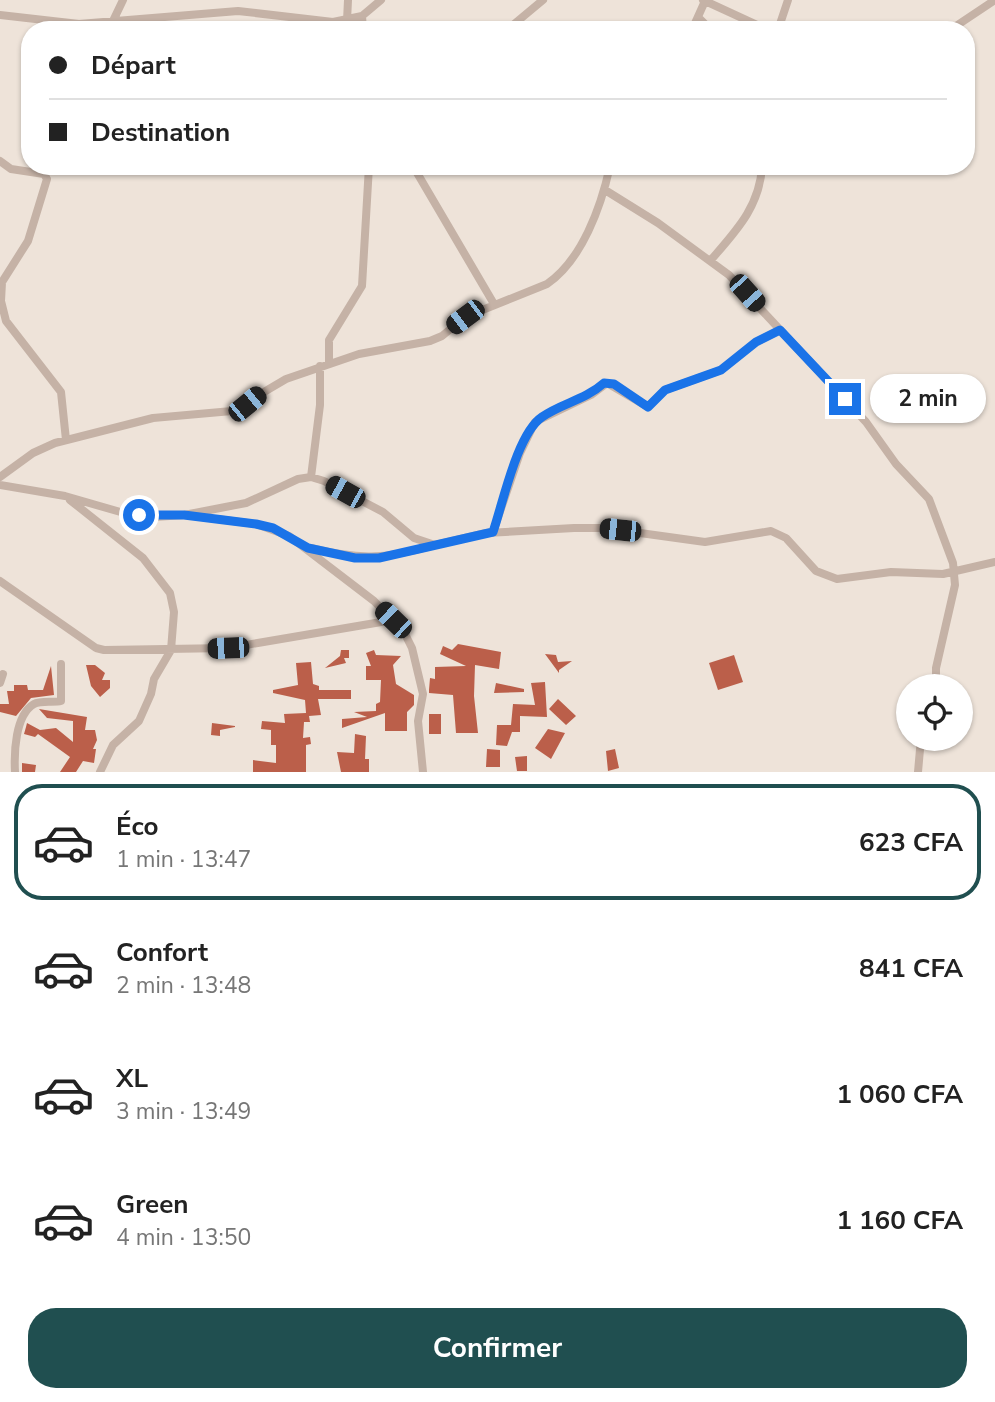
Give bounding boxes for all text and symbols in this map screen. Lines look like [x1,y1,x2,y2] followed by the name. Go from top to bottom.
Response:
[91,48,176,83] text: Départ
[91,115,230,150] text: Destination
[726,270,769,316] car
[442,296,489,338] car
[870,374,985,424] callout: 2 min
[225,383,270,425] car
[829,383,861,415] route end
[898,383,958,414] text: 2 min
[322,473,369,511] car
[123,499,155,531] route start
[599,517,642,543] car
[371,598,416,642] car
[207,637,250,659] car
[896,674,973,751] map controls
[896,674,973,751] button: locate
[116,809,158,844] text: Éco
[32,811,95,874] icon: car
[859,825,963,860] text: 623 CFA
[116,844,251,875] text: 1 min · 13:47
[116,935,208,970] text: Confort
[32,937,95,1000] icon: car
[859,951,963,986] text: 841 CFA
[116,970,251,1001] text: 2 min · 13:48
[116,1061,148,1096] text: XL
[32,1063,95,1126] icon: car
[836,1077,963,1112] text: 1 060 CFA
[116,1096,251,1127] text: 3 min · 13:49
[116,1187,189,1222] text: Green
[32,1189,95,1252] icon: car
[836,1203,963,1238] text: 1 160 CFA
[116,1222,251,1253] text: 4 min · 13:50
[28,1308,967,1388] button: Confirmer

